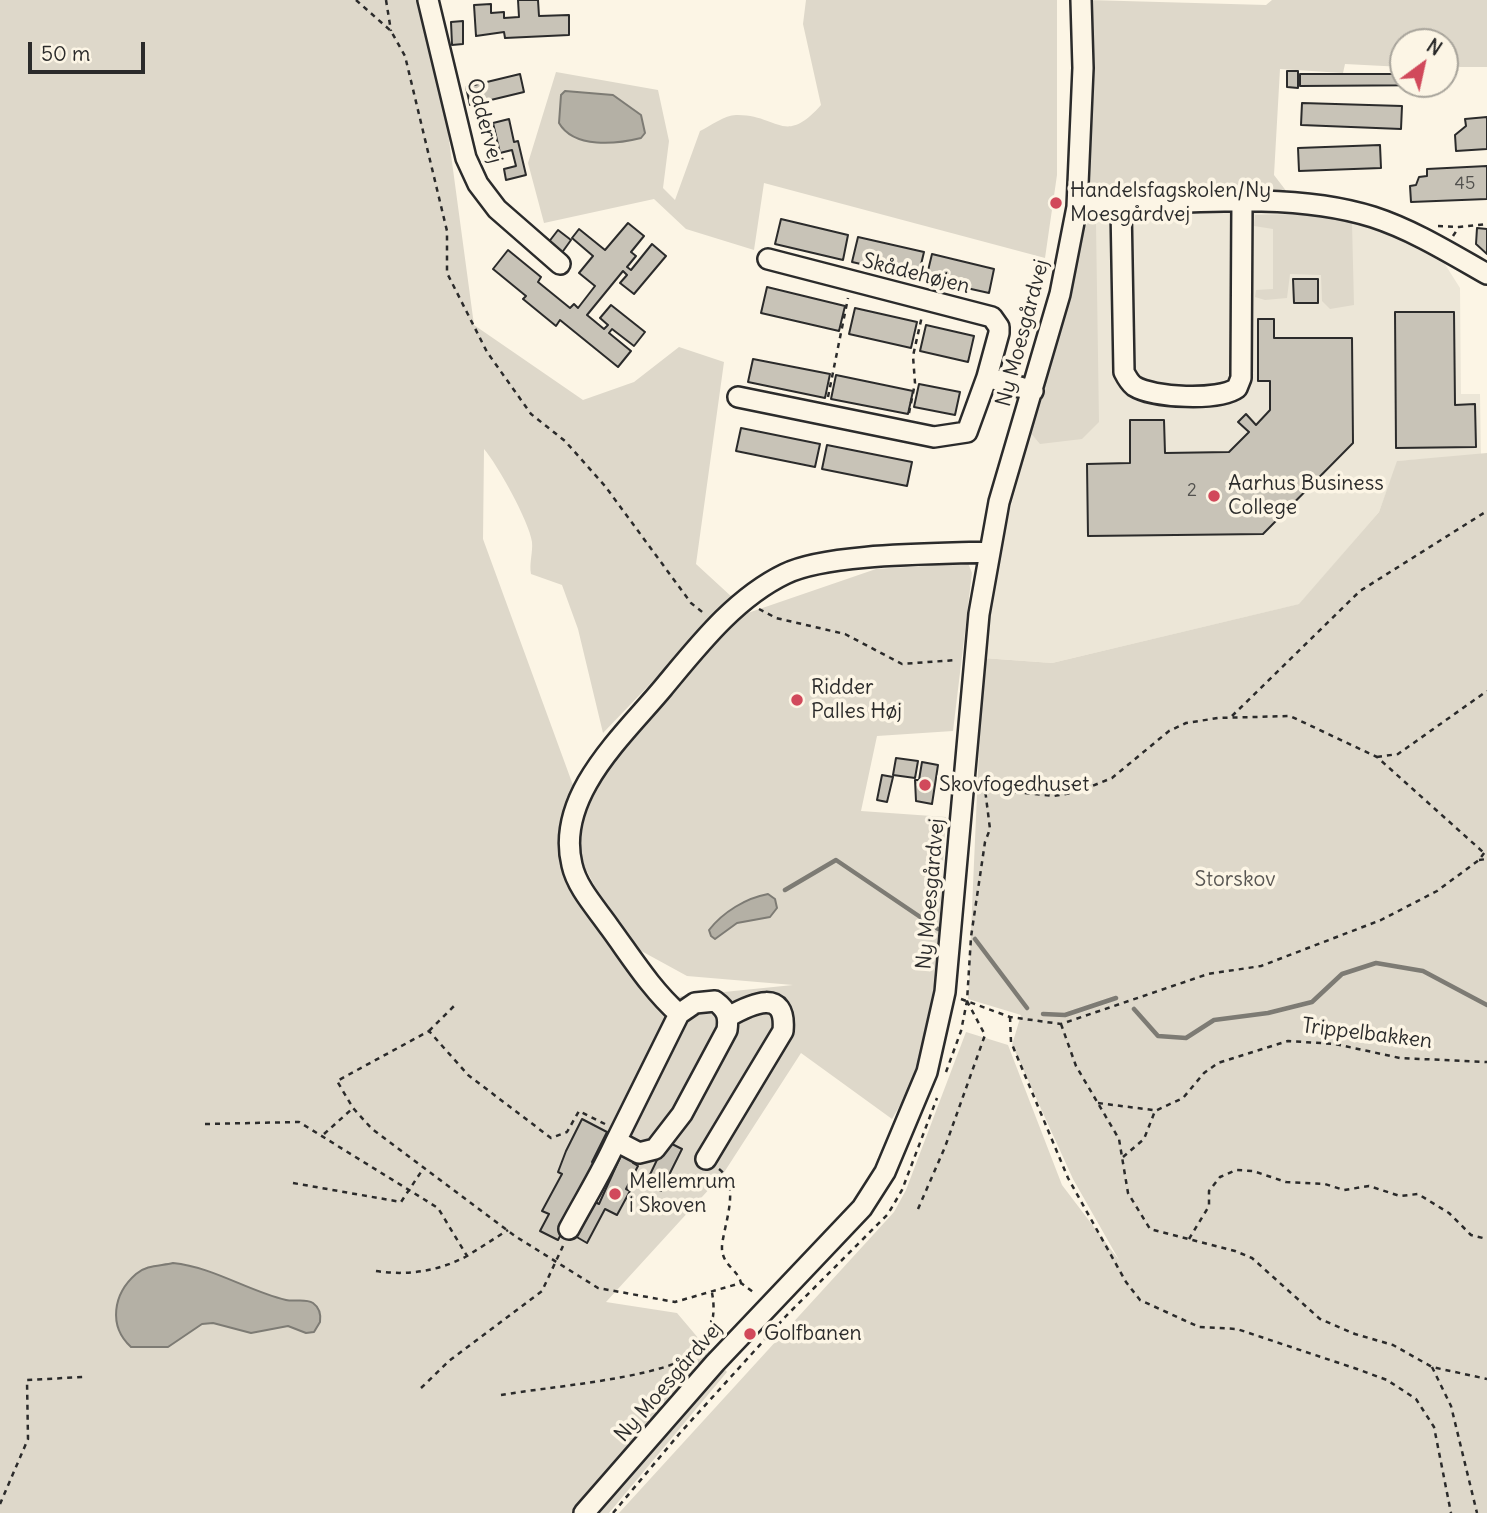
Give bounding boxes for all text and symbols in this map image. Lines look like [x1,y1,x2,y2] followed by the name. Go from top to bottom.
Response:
[32,28,149,72] scale bar
[1389,28,1459,98] north arrow
[1422,33,1446,61] text: N
[41,40,90,67] text: 50 m
[461,76,507,166] street label: Oddervej
[1455,173,1475,195] house number: 45
[1070,178,1271,228] place label: Handelsfagskolen/Ny Moesgårdvej
[1048,195,1064,211] marker: Handelsfagskolen/Ny Moesgårdvej
[860,248,972,300] street label: Skådehøjen
[991,257,1055,409] street label: Ny Moesgårdvej
[1228,471,1384,521] place label: Aarhus Business College
[1187,480,1197,502] house number: 2
[1206,488,1222,504] marker: Aarhus Business College
[811,675,902,725] place label: Ridder Palles Høj
[789,692,805,708] marker: Ridder Palles Høj
[939,772,1089,798] place label: Skovfogedhuset
[917,777,933,793] marker: Skovfogedhuset
[912,817,950,971] street label: Ny Moesgårdvej
[1195,867,1275,893] park label: Storskov
[1300,1014,1434,1054] street label: Trippelbakken
[629,1169,736,1219] place label: Mellemrum i Skoven
[607,1186,623,1202] marker: Mellemrum i Skoven
[610,1317,728,1447] street label: Ny Moesgårdvej
[764,1321,862,1347] place label: Golfbanen
[742,1326,758,1342] marker: Golfbanen

